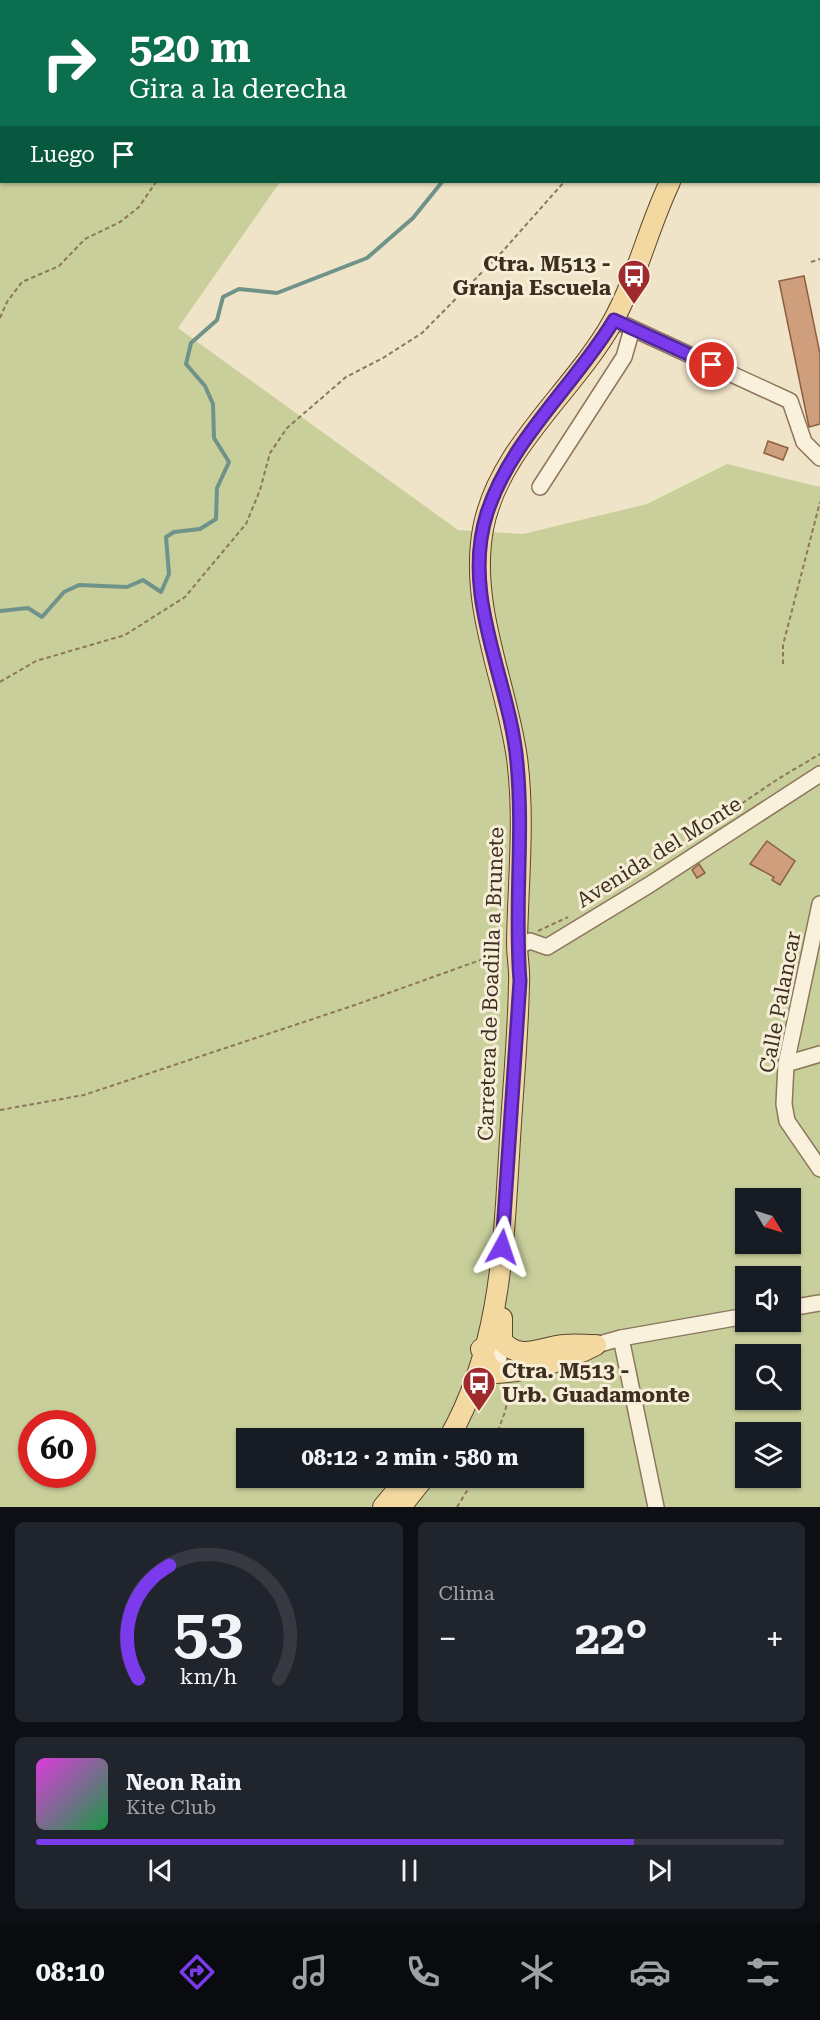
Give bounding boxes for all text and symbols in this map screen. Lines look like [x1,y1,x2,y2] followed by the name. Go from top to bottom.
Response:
[129,23,251,72] text: 520 m
[30,24,108,102] icon: right
[129,73,347,105] text: Gira a la derecha
[107,138,140,171] icon: arrive
[30,142,95,167] text: Luego
[453,252,612,300] place label: Ctra. M513 - Granja Escuela
[616,258,652,305] bus stop icon: Ctra. M513 - Granja Escuela
[686,339,737,390] pin
[695,348,728,381] icon: arrive
[572,792,746,912] street label: Avenida del Monte
[474,827,508,1141] street label: Carretera de Boadilla a Brunete
[755,929,806,1075] street label: Calle Palancar
[735,1188,801,1254] north arrow
[735,1188,801,1488] map controls
[470,1215,534,1279] position arrow
[735,1266,801,1332] button: sound
[735,1344,801,1410] button: search
[502,1359,690,1407] place label: Ctra. M513 - Urb. Guadamonte
[461,1365,497,1412] bus stop icon: Ctra. M513 - Urb. Guadamonte
[18,1410,96,1488] speed limit sign: 60
[735,1422,801,1488] button: layers
[301,1445,519,1470] text: 08:12 · 2 min · 580 m
[439,1581,494,1605] text: Clima
[174,1595,244,1668] text: 53
[575,1612,648,1665] text: 22°
[439,1619,457,1658] text: −
[766,1619,784,1658] text: +
[180,1664,238,1689] text: km/h
[126,1770,241,1795] text: Neon Rain
[126,1795,216,1819] text: Kite Club
[144,1854,177,1887] icon: previous
[393,1854,426,1887] icon: pause
[643,1854,676,1887] icon: next
[176,1951,218,1993] icon: directions
[289,1951,331,1993] icon: music
[402,1951,444,1993] icon: phone
[516,1951,558,1993] icon: climate
[629,1951,671,1993] icon: car
[742,1951,784,1993] icon: filters
[36,1956,105,1988] text: 08:10

